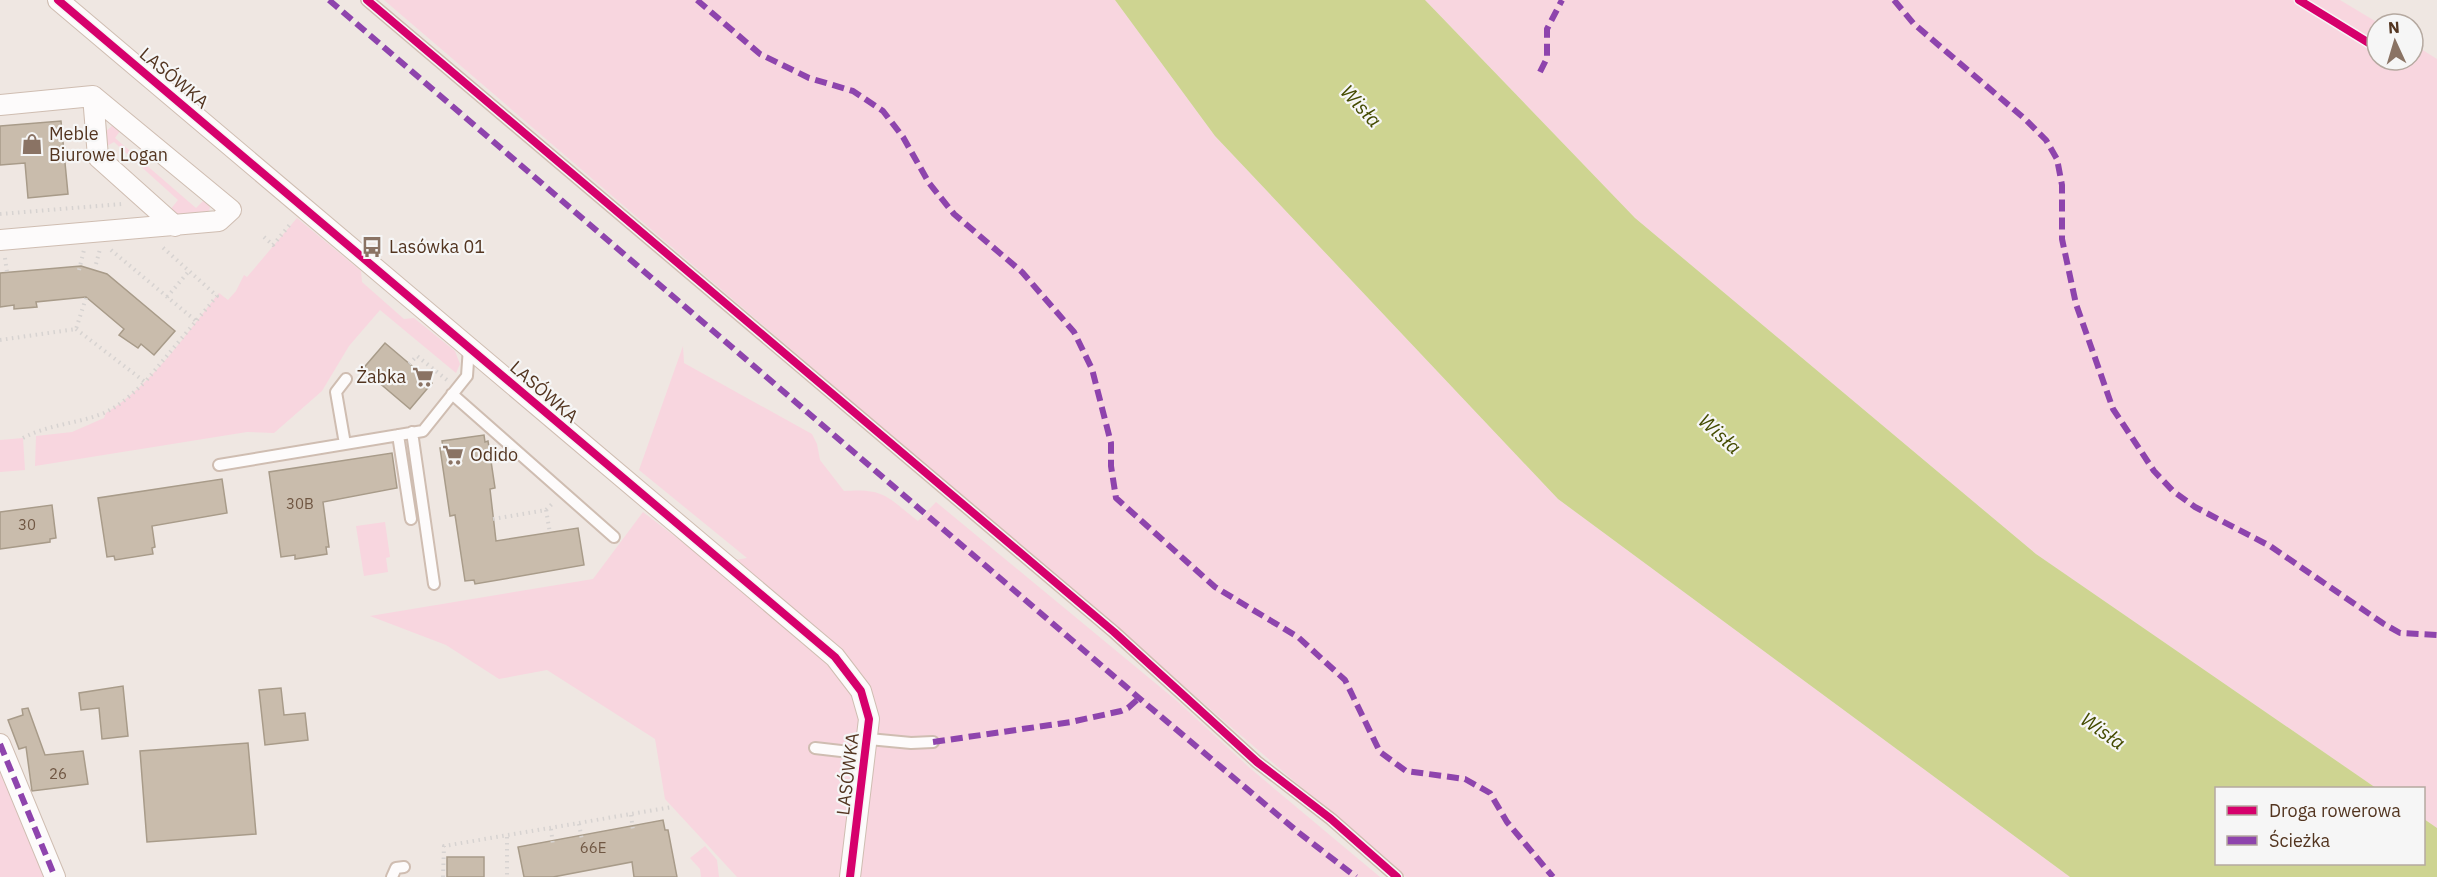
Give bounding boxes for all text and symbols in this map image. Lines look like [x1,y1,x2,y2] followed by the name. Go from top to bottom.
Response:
[2365,12,2425,72] north arrow
[2387,17,2400,37] text: N
[135,42,214,113] street label: LASÓWKA
[1335,79,1388,133] water label: Wisła
[49,122,168,166] place label: Meble Biurowe Logan
[20,132,44,156] shop icon: Meble Biurowe Logan
[360,235,384,259] bus stop icon: Lasówka 01
[389,235,485,258] place label: Lasówka 01
[505,356,584,428] street label: LASÓWKA
[357,365,406,388] place label: Żabka
[411,365,435,389] supermarket icon: Żabka
[1693,407,1748,460] water label: Wisła
[441,443,465,467] supermarket icon: Odido
[470,443,518,466] place label: Odido
[286,494,314,513] house number: 30B
[18,515,36,534] house number: 30
[2075,705,2131,756] water label: Wisła
[831,731,864,817] street label: LASÓWKA
[49,764,67,783] house number: 26
[2215,787,2425,865] legend
[2269,799,2401,822] text: Droga rowerowa
[2269,829,2331,852] text: Ścieżka
[580,838,606,857] house number: 66E

